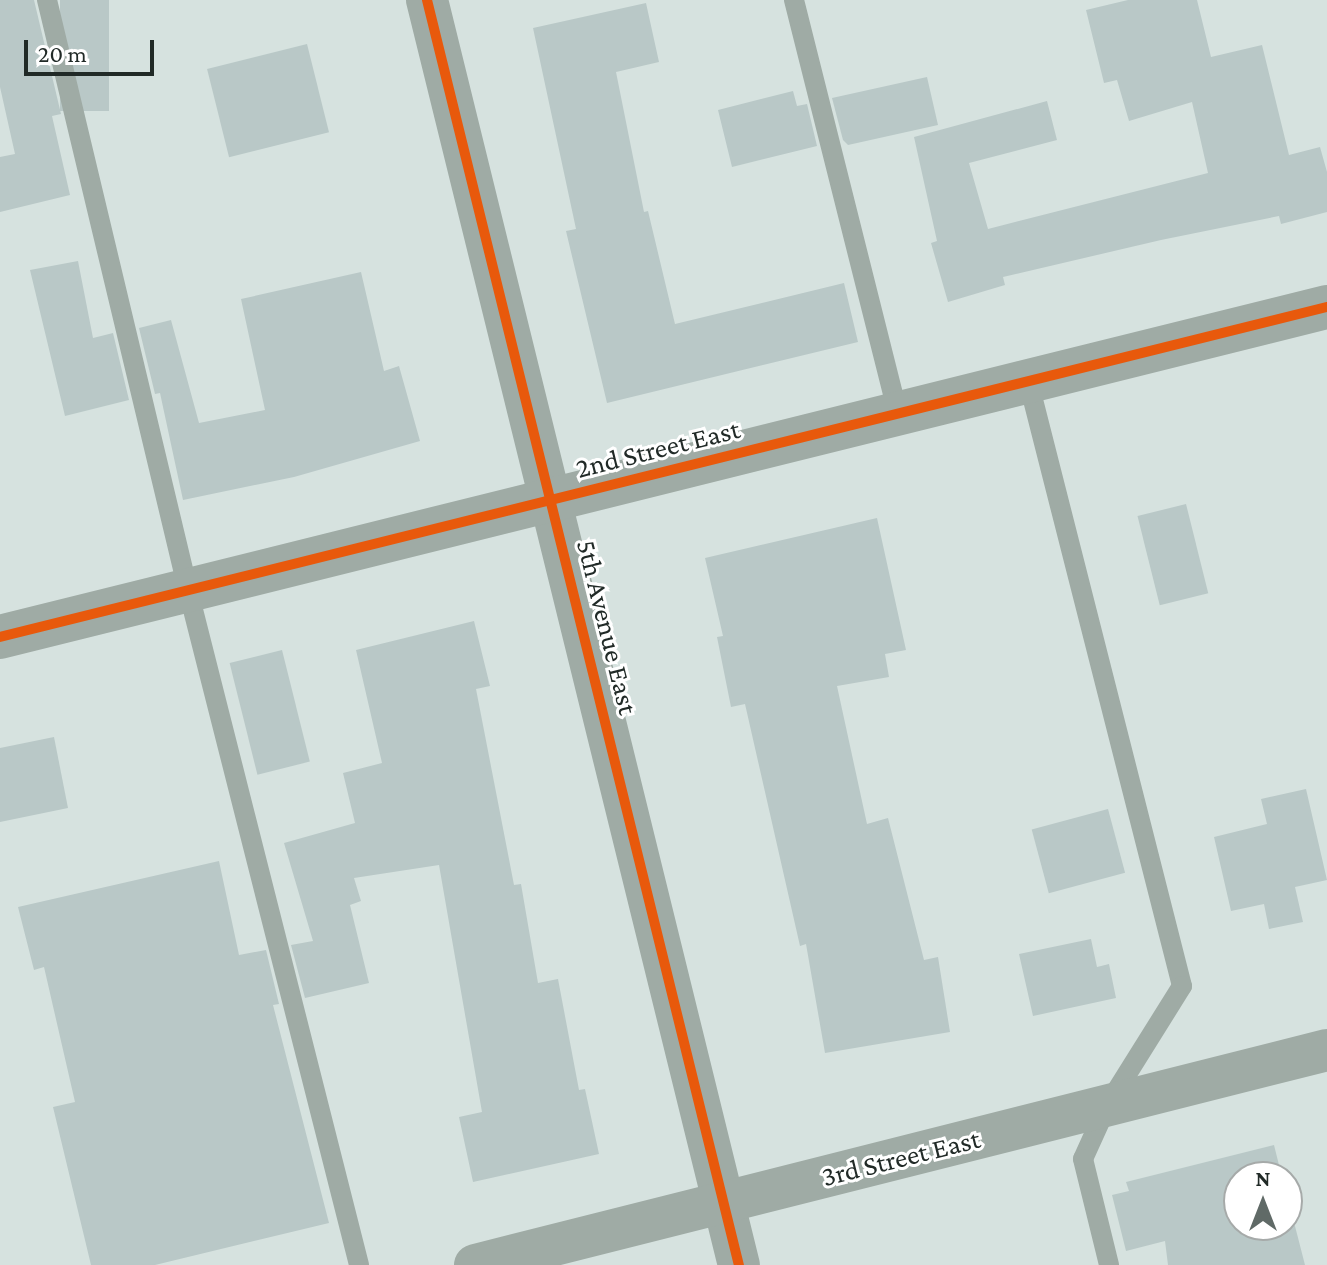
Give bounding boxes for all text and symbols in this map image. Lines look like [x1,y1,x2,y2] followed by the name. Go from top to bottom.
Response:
[28,24,158,74] scale bar
[38,40,87,67] text: 20 m
[573,412,743,486] street label: 2nd Street East
[569,536,645,718] street label: 5th Avenue East
[818,1122,984,1194] street label: 3rd Street East
[1223,1161,1303,1241] north arrow
[1256,1166,1271,1191] text: N

